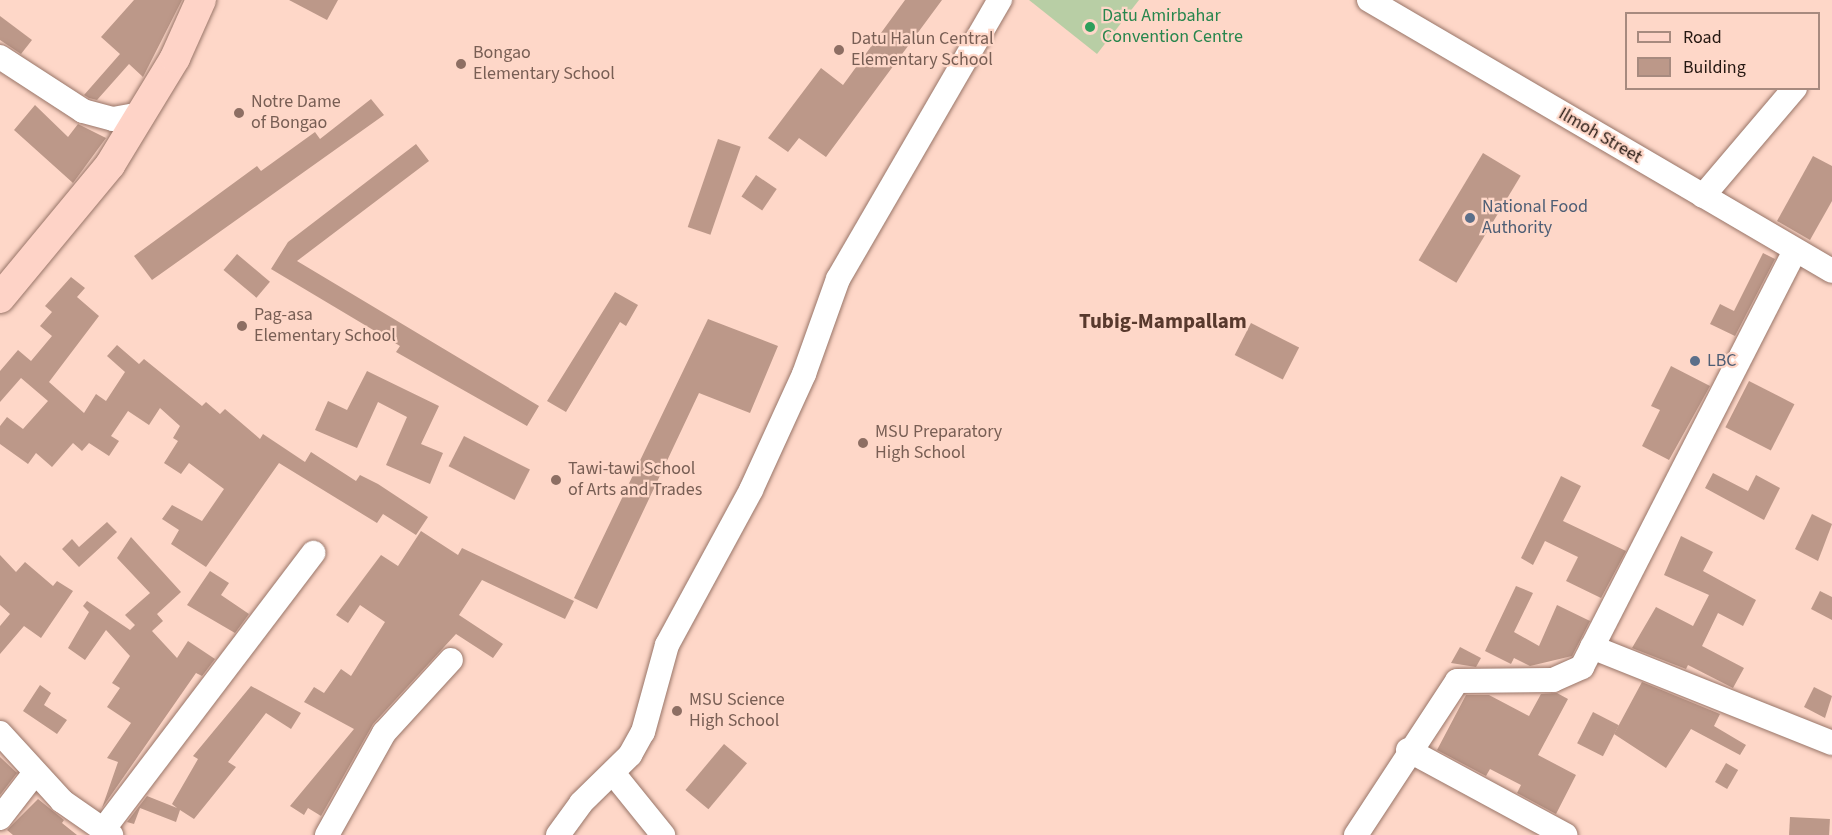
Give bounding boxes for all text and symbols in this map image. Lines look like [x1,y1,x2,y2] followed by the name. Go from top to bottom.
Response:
[1102,6,1243,48] place label: Datu Amirbahar Convention Centre
[1625,12,1820,90] legend
[1083,20,1097,34] marker: Datu Amirbahar Convention Centre
[1683,25,1722,50] text: Road
[851,29,994,72] place label: Datu Halun Central Elementary School
[473,43,615,86] place label: Bongao Elementary School
[832,43,846,57] marker: Datu Halun Central Elementary School
[1683,55,1746,80] text: Building
[454,57,468,71] marker: Bongao Elementary School
[251,92,341,134] place label: Notre Dame of Bongao
[1555,104,1645,168] street label: Ilmoh Street
[232,106,246,120] marker: Notre Dame of Bongao
[1482,197,1588,240] place label: National Food Authority
[1463,211,1477,225] marker: National Food Authority
[254,305,396,348] place label: Pag-asa Elementary School
[1079,308,1247,334] district label: Tubig-Mampallam
[235,319,249,333] marker: Pag-asa Elementary School
[1707,350,1737,372] place label: LBC
[1688,354,1702,368] marker: LBC
[875,422,1002,464] place label: MSU Preparatory High School
[856,436,870,450] marker: MSU Preparatory High School
[568,459,702,502] place label: Tawi-tawi School of Arts and Trades
[549,473,563,487] marker: Tawi-tawi School of Arts and Trades
[689,690,785,732] place label: MSU Science High School
[670,704,684,718] marker: MSU Science High School

